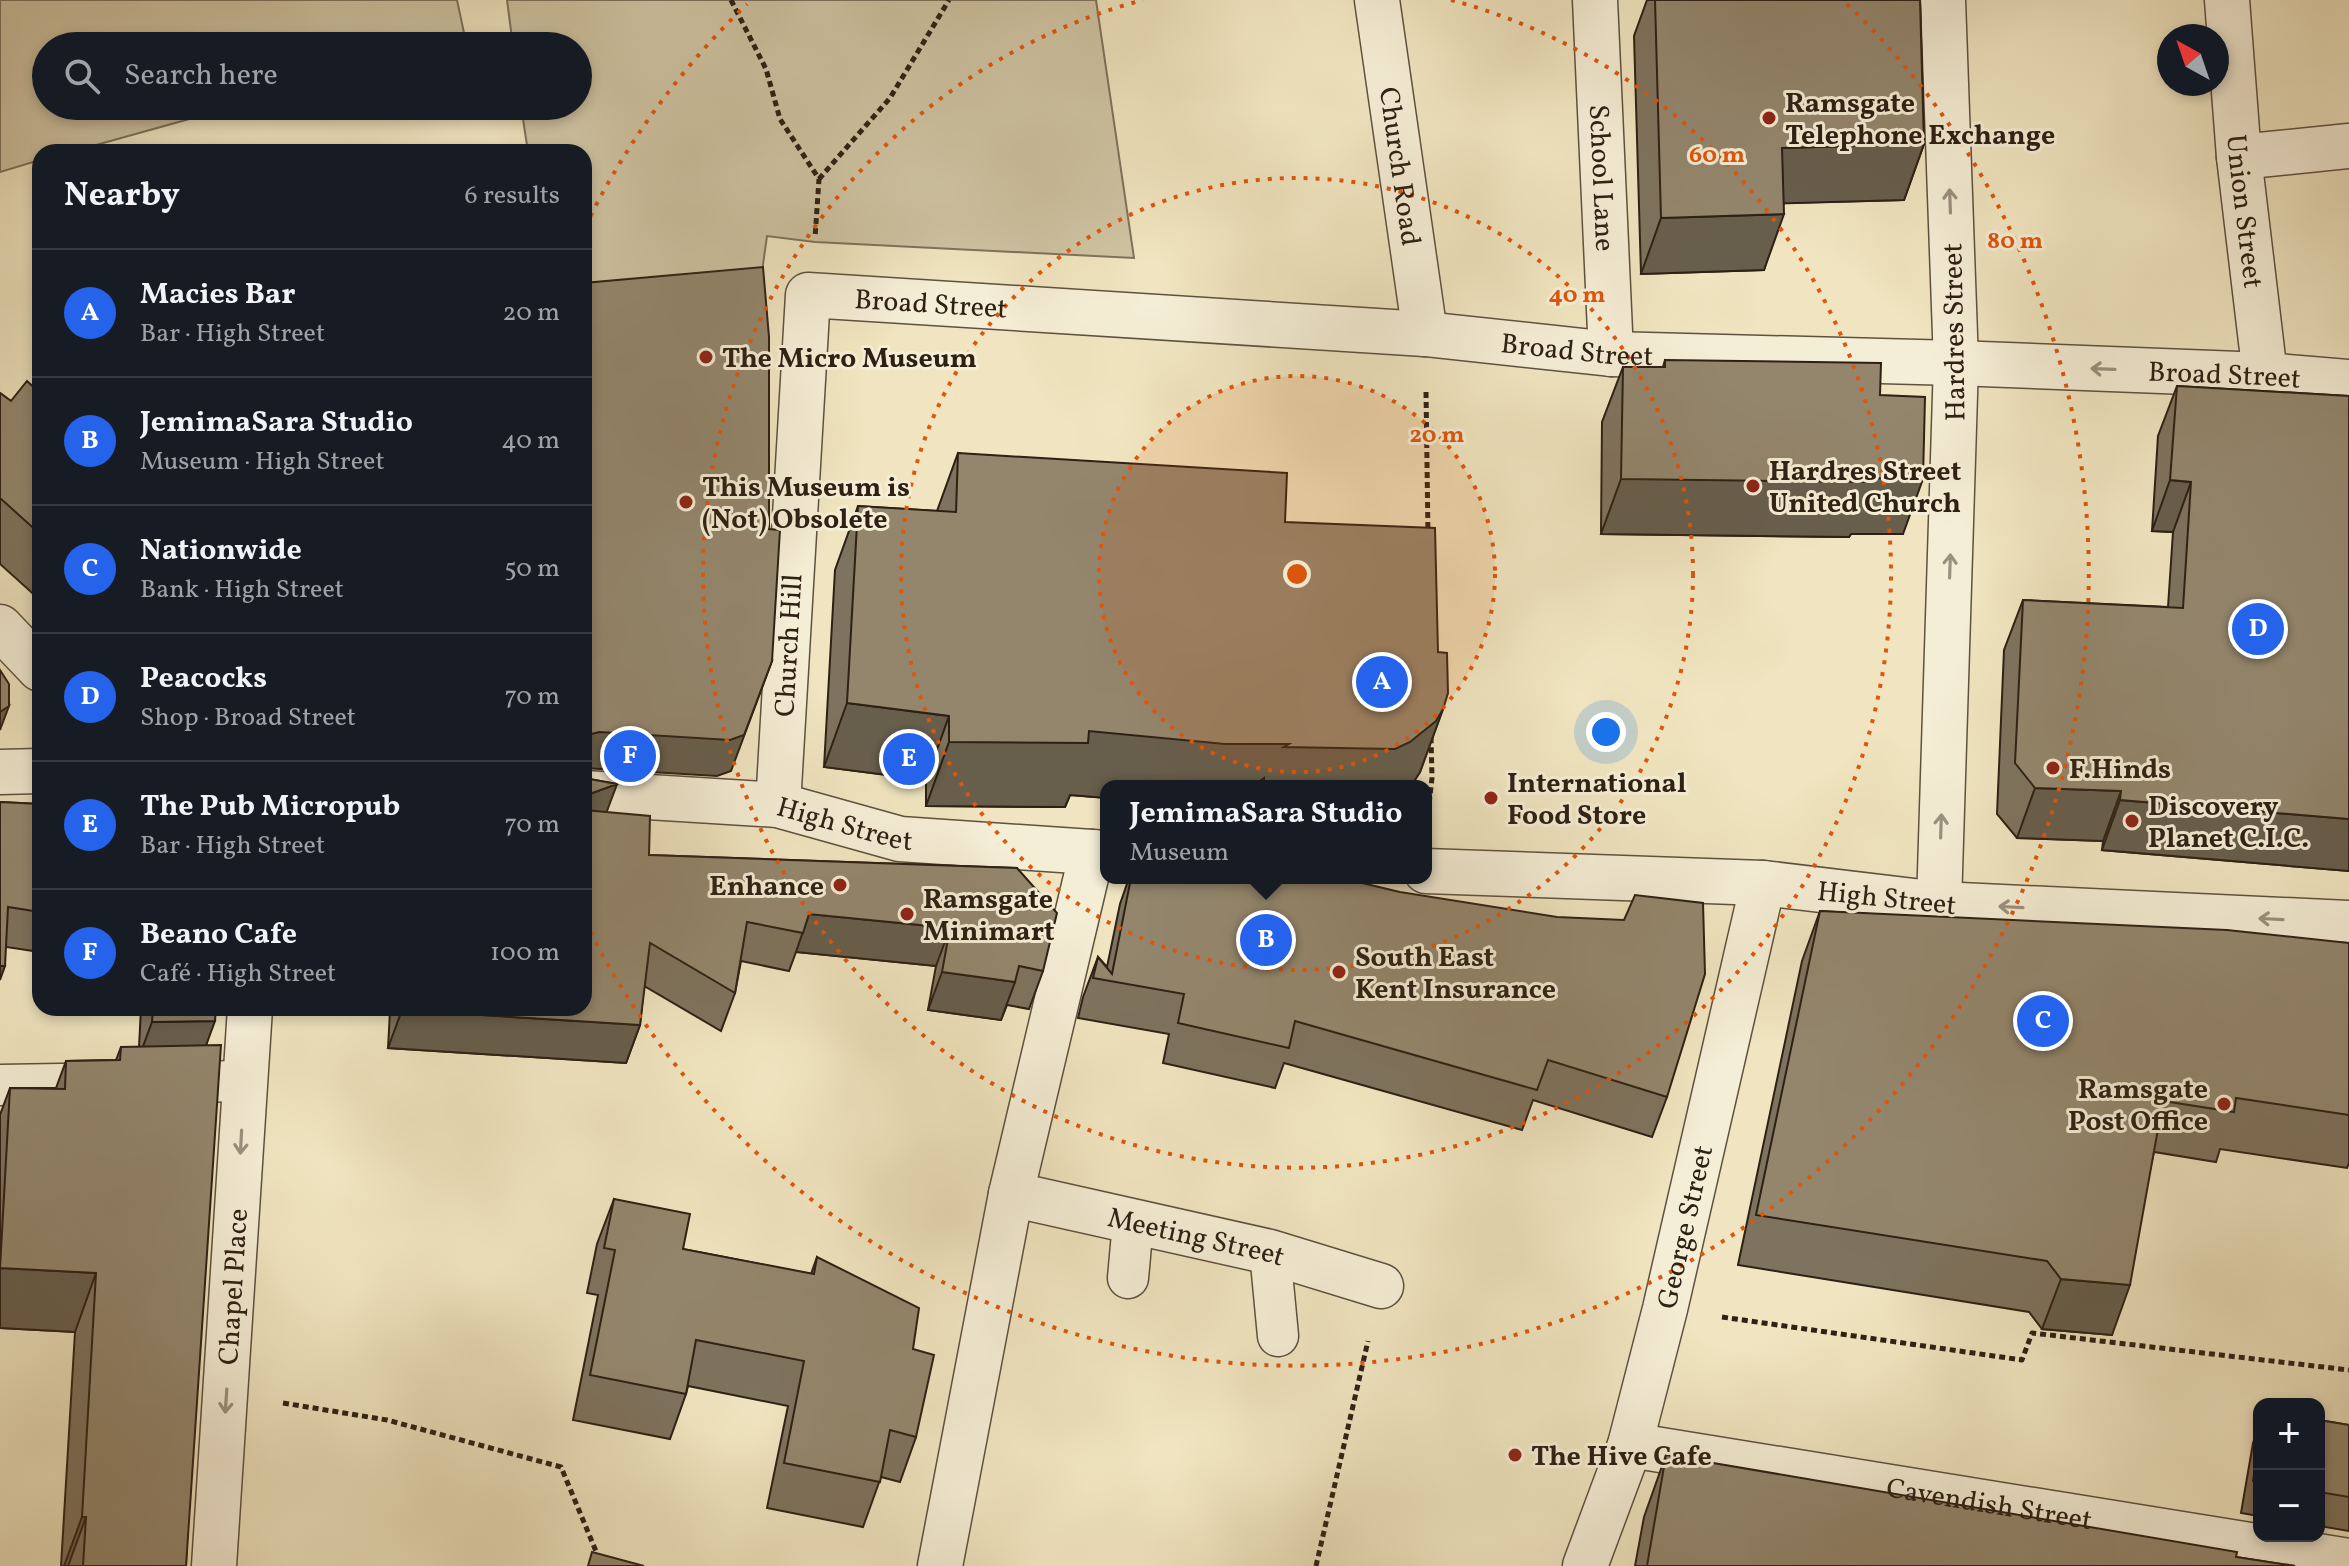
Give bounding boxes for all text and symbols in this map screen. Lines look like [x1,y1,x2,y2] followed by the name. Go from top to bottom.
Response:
[2157,24,2229,96] north arrow
[32,32,592,120] search box
[60,54,104,98] icon: search
[124,55,278,97] text: Search here
[1368,85,1429,249] street label: Church Road
[1785,85,2055,156] place label: Ramsgate Telephone Exchange
[1578,104,1623,252] street label: School Lane
[1760,109,1778,127] marker: Ramsgate Telephone Exchange
[2215,133,2272,291] street label: Union Street
[1689,139,1745,173] text: 60 m
[64,173,180,220] text: Nearby
[465,178,560,214] text: 6 results
[1943,188,1958,215] one-way arrow
[1987,225,2043,259] text: 80 m
[1934,242,1977,422] street label: Hardres Street
[140,274,295,316] text: Macies Bar
[1549,279,1605,313] text: 40 m
[853,281,1008,330] street label: Broad Street
[81,295,99,331] text: A
[502,295,560,331] text: 20 m
[140,316,325,352] text: Bar · High Street
[1499,325,1654,377] street label: Broad Street
[722,340,977,379] place label: The Micro Museum
[697,348,715,366] marker: The Micro Museum
[2147,353,2302,400] street label: Broad Street
[2090,361,2117,376] one-way arrow
[140,402,413,444] text: JemimaSara Studio
[1409,419,1465,453] text: 20 m
[81,423,99,459] text: B
[501,423,560,459] text: 40 m
[140,444,385,480] text: Museum · High Street
[1769,453,1961,524] place label: Hardres Street United Church
[702,469,910,540] place label: This Museum is (Not) Obsolete
[1744,477,1762,495] marker: Hardres Street United Church
[677,493,695,511] marker: This Museum is (Not) Obsolete
[140,530,302,572] text: Nationwide
[82,551,98,587] text: C
[504,551,560,587] text: 50 m
[1942,553,1957,580] one-way arrow
[1283,560,1311,588] centre of rings
[140,572,344,608] text: Bank · High Street
[766,573,814,718] street label: Church Hill
[2232,599,2284,659] pin: D
[1356,652,1408,712] pin: A
[140,658,267,700] text: Peacocks
[80,679,100,715] text: D
[505,679,560,715] text: 70 m
[140,700,356,736] text: Shop · Broad Street
[1586,712,1626,752] your location
[604,726,656,786] pin: F
[883,729,935,789] pin: E
[2069,751,2171,790] place label: F.Hinds
[2044,759,2062,777] marker: F.Hinds
[1507,765,1686,836] place label: International Food Store
[1100,780,1432,884] popup
[140,786,400,828] text: The Pub Micropub
[2148,788,2309,859] place label: Discovery Planet C.I.C.
[772,789,914,862] street label: High Street
[1482,789,1500,807] marker: International Food Store
[1130,793,1402,835] text: JemimaSara Studio
[82,807,98,843] text: E
[505,807,560,843] text: 70 m
[2123,812,2141,830] marker: Discovery Planet C.I.C.
[1934,813,1949,840] one-way arrow
[140,828,325,864] text: Bar · High Street
[1130,835,1229,871] text: Museum
[709,868,824,907] place label: Enhance
[1815,873,1958,926] street label: High Street
[831,876,849,894] marker: Enhance
[923,881,1054,952] place label: Ramsgate Minimart
[1998,899,2025,914] one-way arrow
[898,905,916,923] marker: Ramsgate Minimart
[1240,910,1292,970] pin: B
[2258,911,2285,926] one-way arrow
[140,914,297,956] text: Beano Cafe
[82,935,98,971] text: F
[490,935,560,971] text: 100 m
[1355,939,1556,1010] place label: South East Kent Insurance
[140,956,336,992] text: Café · High Street
[1330,963,1348,981] marker: South East Kent Insurance
[2017,991,2069,1051] pin: C
[2068,1071,2208,1142] place label: Ramsgate Post Office
[2215,1095,2233,1113] marker: Ramsgate Post Office
[233,1128,248,1155] one-way arrow
[1649,1141,1724,1313] street label: George Street
[1104,1199,1289,1277] street label: Meeting Street
[210,1207,259,1366] street label: Chapel Place
[218,1387,233,1414] one-way arrow
[2253,1398,2325,1542] map controls
[2253,1398,2325,1470] button: +
[1531,1438,1712,1477] place label: The Hive Cafe
[1506,1446,1524,1464] marker: The Hive Cafe
[1883,1470,2095,1541] street label: Cavendish Street
[2253,1470,2325,1542] button: −

